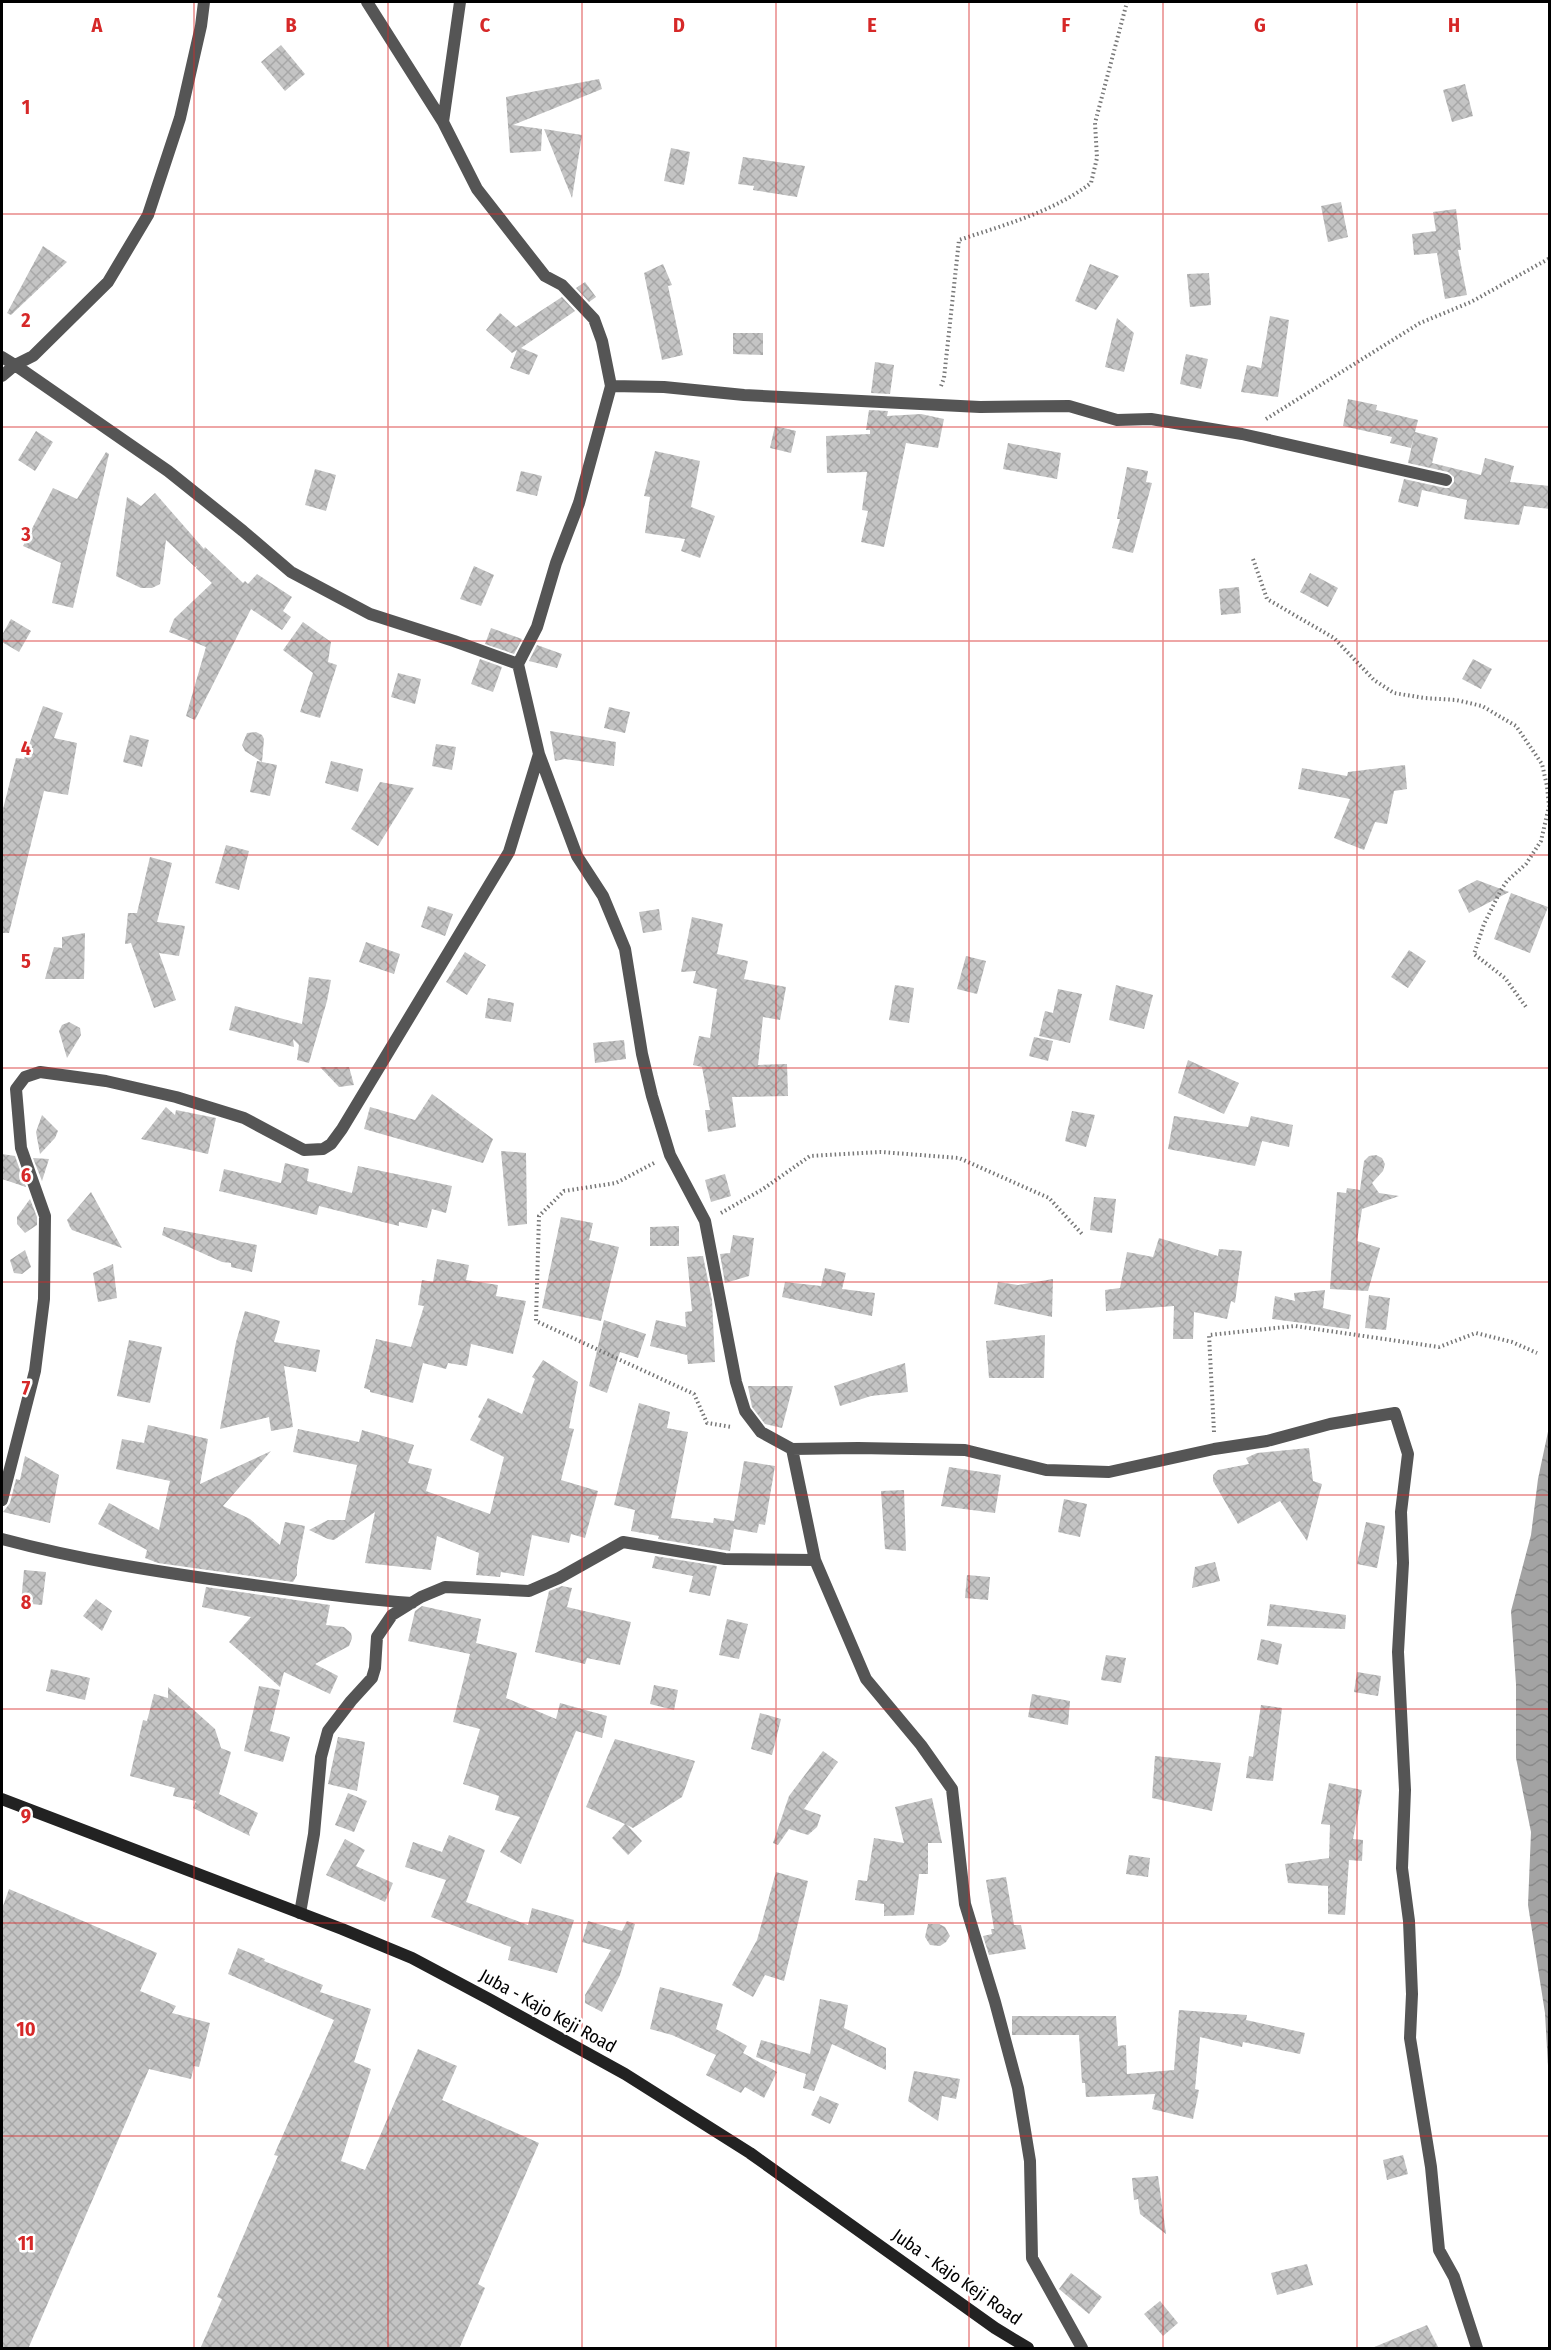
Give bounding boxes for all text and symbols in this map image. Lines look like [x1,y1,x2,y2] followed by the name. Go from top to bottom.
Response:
[91,13,104,37] text: A
[285,13,297,37] text: B
[480,13,491,37] text: C
[673,13,685,37] text: D
[867,13,877,37] text: E
[1062,13,1071,37] text: F
[1254,13,1266,37] text: G
[1448,13,1460,37] text: H
[22,95,30,119] text: 1
[20,308,31,332] text: 2
[20,522,31,546] text: 3
[21,736,31,760] text: 4
[21,949,31,973] text: 5
[21,1163,31,1187] text: 6
[22,1376,31,1400] text: 7
[21,1590,32,1614] text: 8
[21,1804,31,1828] text: 9
[476,1964,620,2058] street label: Juba - Kajo Keji Road
[16,2017,36,2041] text: 10
[888,2224,1026,2330] street label: Juba - Kajo Keji Road
[18,2231,34,2255] text: 11

